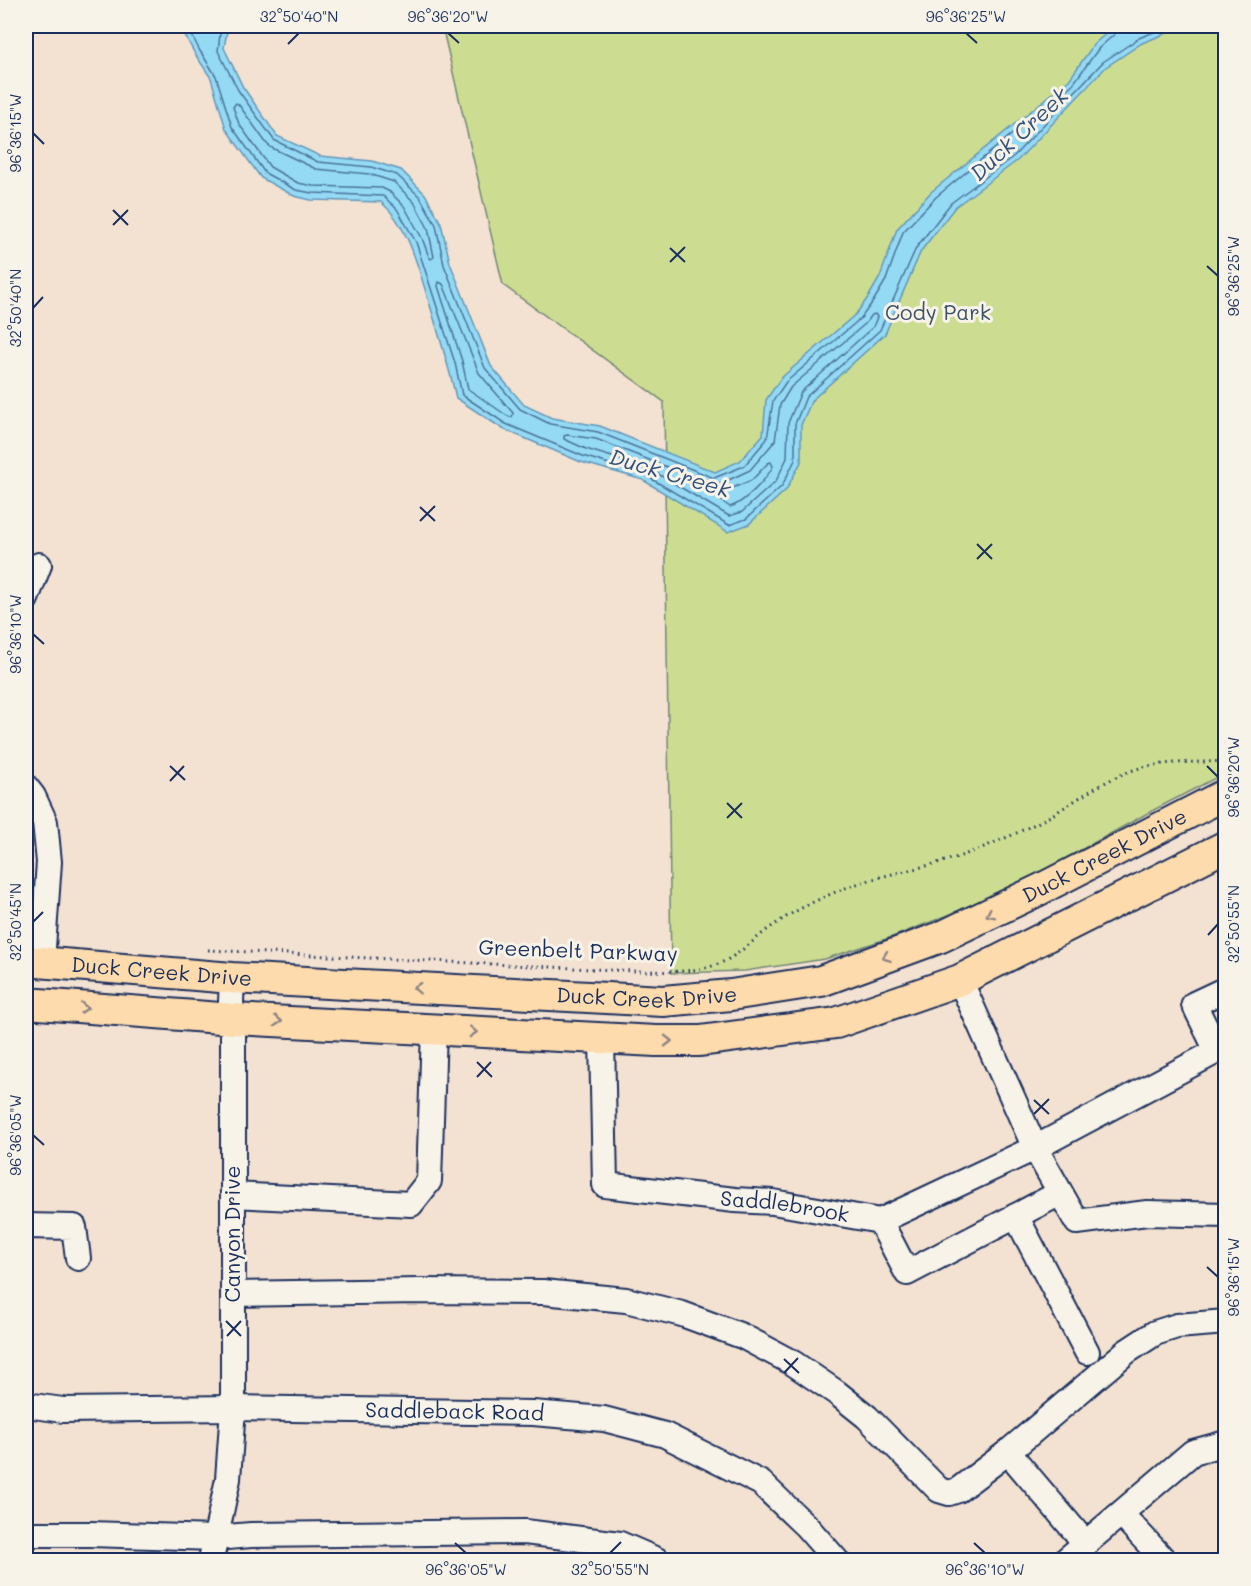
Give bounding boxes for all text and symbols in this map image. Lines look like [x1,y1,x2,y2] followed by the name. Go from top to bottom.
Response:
[260,6,338,26] text: 32°50'40"N
[408,6,488,26] text: 96°36'20"W
[926,6,1006,26] text: 96°36'25"W
[963,80,1075,187] water label: Duck Creek
[5,94,25,172] text: 96°36'15"W
[1223,236,1243,316] text: 96°36'25"W
[5,269,25,347] text: 32°50'40"N
[885,298,991,325] park label: Cody Park
[606,441,735,504] water label: Duck Creek
[5,594,25,674] text: 96°36'10"W
[1223,737,1243,817] text: 96°36'20"W
[1017,802,1191,908] street label: Duck Creek Drive
[5,883,25,961] text: 32°50'45"N
[1223,885,1243,963] text: 32°50'55"N
[986,906,997,918] one-way arrow
[478,933,678,966] street label: Greenbelt Parkway
[70,950,253,991] street label: Duck Creek Drive
[882,950,893,962] one-way arrow
[556,980,738,1013] street label: Duck Creek Drive
[412,981,421,994] one-way arrow
[79,1001,88,1014] one-way arrow
[274,1015,283,1028] one-way arrow
[469,1025,478,1038] one-way arrow
[663,1035,672,1047] one-way arrow
[5,1094,25,1176] text: 96°36'05"W
[218,1166,245,1302] street label: Canyon Drive
[719,1183,851,1227] street label: Saddlebrook
[1223,1238,1243,1316] text: 96°36'15"W
[365,1395,545,1426] street label: Saddleback Road
[425,1559,507,1579] text: 96°36'05"W
[571,1559,649,1579] text: 32°50'55"N
[945,1559,1025,1579] text: 96°36'10"W

